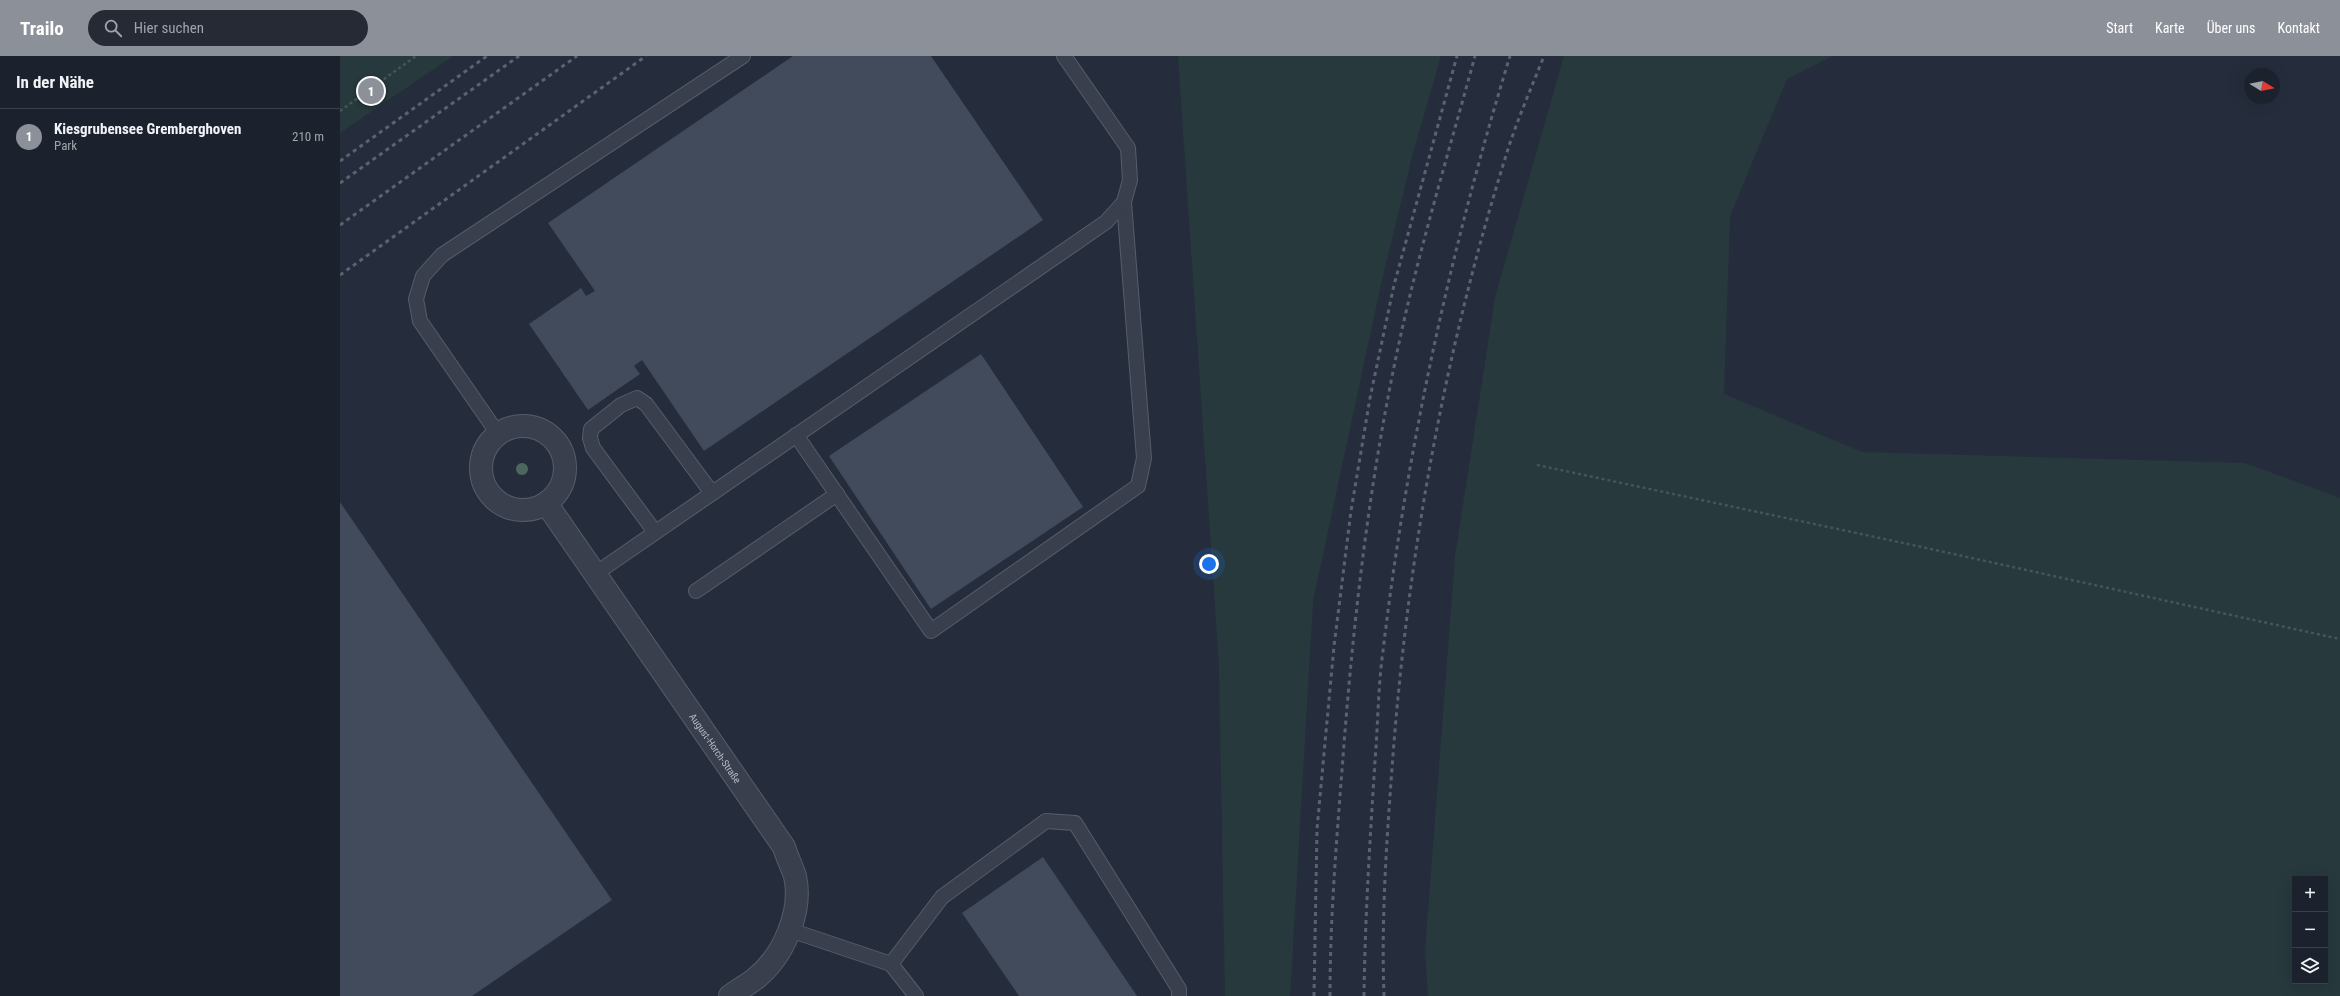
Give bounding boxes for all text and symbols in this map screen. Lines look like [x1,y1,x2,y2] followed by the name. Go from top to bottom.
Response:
[88,10,368,46] search box
[20,17,64,40] text: Trailo
[102,17,124,39] icon: search
[134,19,204,37] text: Hier suchen
[2106,20,2133,36] text: Start
[2155,20,2185,36] text: Karte
[2207,20,2255,36] text: Über uns
[2277,20,2320,36] text: Kontakt
[2244,68,2280,104] north arrow
[16,72,94,92] text: In der Nähe
[358,76,384,106] pin: 1
[54,120,241,138] text: Kiesgrubensee Gremberghoven
[26,129,32,144] text: 1
[292,129,324,144] text: 210 m
[54,138,77,153] text: Park
[1199,554,1219,574] your location
[687,711,743,786] street label: August-Horch-Straße
[2292,876,2328,984] map controls
[2292,876,2328,912] button: +
[2292,912,2328,948] button: −
[2292,948,2328,984] button: layers

